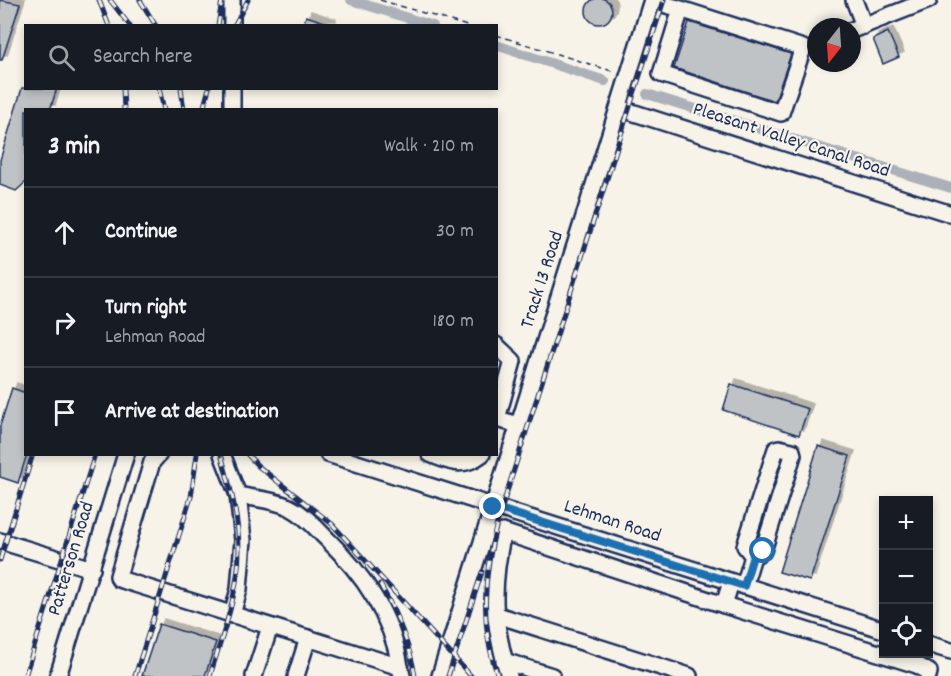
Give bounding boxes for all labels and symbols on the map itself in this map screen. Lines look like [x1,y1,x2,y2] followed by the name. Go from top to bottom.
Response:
[807,18,861,72] north arrow
[689,96,893,186] street label: Pleasant Valley Canal Road
[514,228,572,332] street label: Track 13 Road
[479,493,505,519] route end
[560,493,664,551] street label: Lehman Road
[41,498,103,620] street label: Patterson Road
[749,537,775,563] route start

